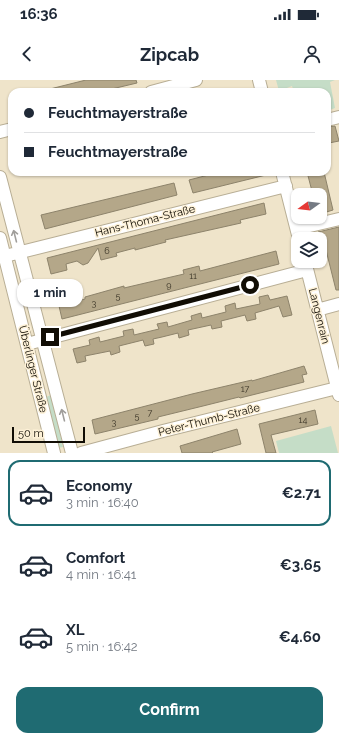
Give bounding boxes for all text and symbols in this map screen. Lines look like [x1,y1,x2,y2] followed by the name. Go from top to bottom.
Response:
[20,5,58,23] text: 16:36
[16,43,38,65] icon: back
[301,43,323,65] icon: person
[140,44,199,65] text: Zipcab
[48,104,188,122] text: Feuchtmayerstraße
[48,143,188,161] text: Feuchtmayerstraße
[291,188,327,224] north arrow
[291,188,327,268] map controls
[94,202,197,240] street label: Hans-Thoma-Straße
[11,229,18,242] one-way arrow
[291,232,327,268] button: layers
[104,246,110,256] house number: 6
[189,271,197,281] house number: 11
[241,276,259,294] route start
[17,279,83,307] callout: 1 min
[166,280,172,290] house number: 9
[34,285,66,300] text: 1 min
[306,287,332,345] street label: Langenrain
[116,291,121,301] house number: 5
[92,298,97,308] house number: 3
[16,324,50,414] street label: Überlinger Straße
[41,328,59,346] route end
[241,384,249,394] house number: 17
[157,401,262,439] street label: Peter-Thumb-Straße
[148,408,153,418] house number: 7
[59,409,66,422] one-way arrow
[135,411,140,421] house number: 5
[299,415,307,425] house number: 14
[112,417,117,427] house number: 3
[12,425,85,444] scale bar
[18,427,44,440] text: 50 m
[18,475,54,511] icon: car
[66,477,133,495] text: Economy
[282,484,321,502] text: €2.71
[66,495,139,510] text: 3 min · 16:40
[18,547,54,583] icon: car
[66,549,125,567] text: Comfort
[280,556,321,574] text: €3.65
[66,567,136,582] text: 4 min · 16:41
[18,619,54,655] icon: car
[66,621,84,639] text: XL
[279,628,321,646] text: €4.60
[66,639,138,654] text: 5 min · 16:42
[16,687,323,733] button: Confirm

